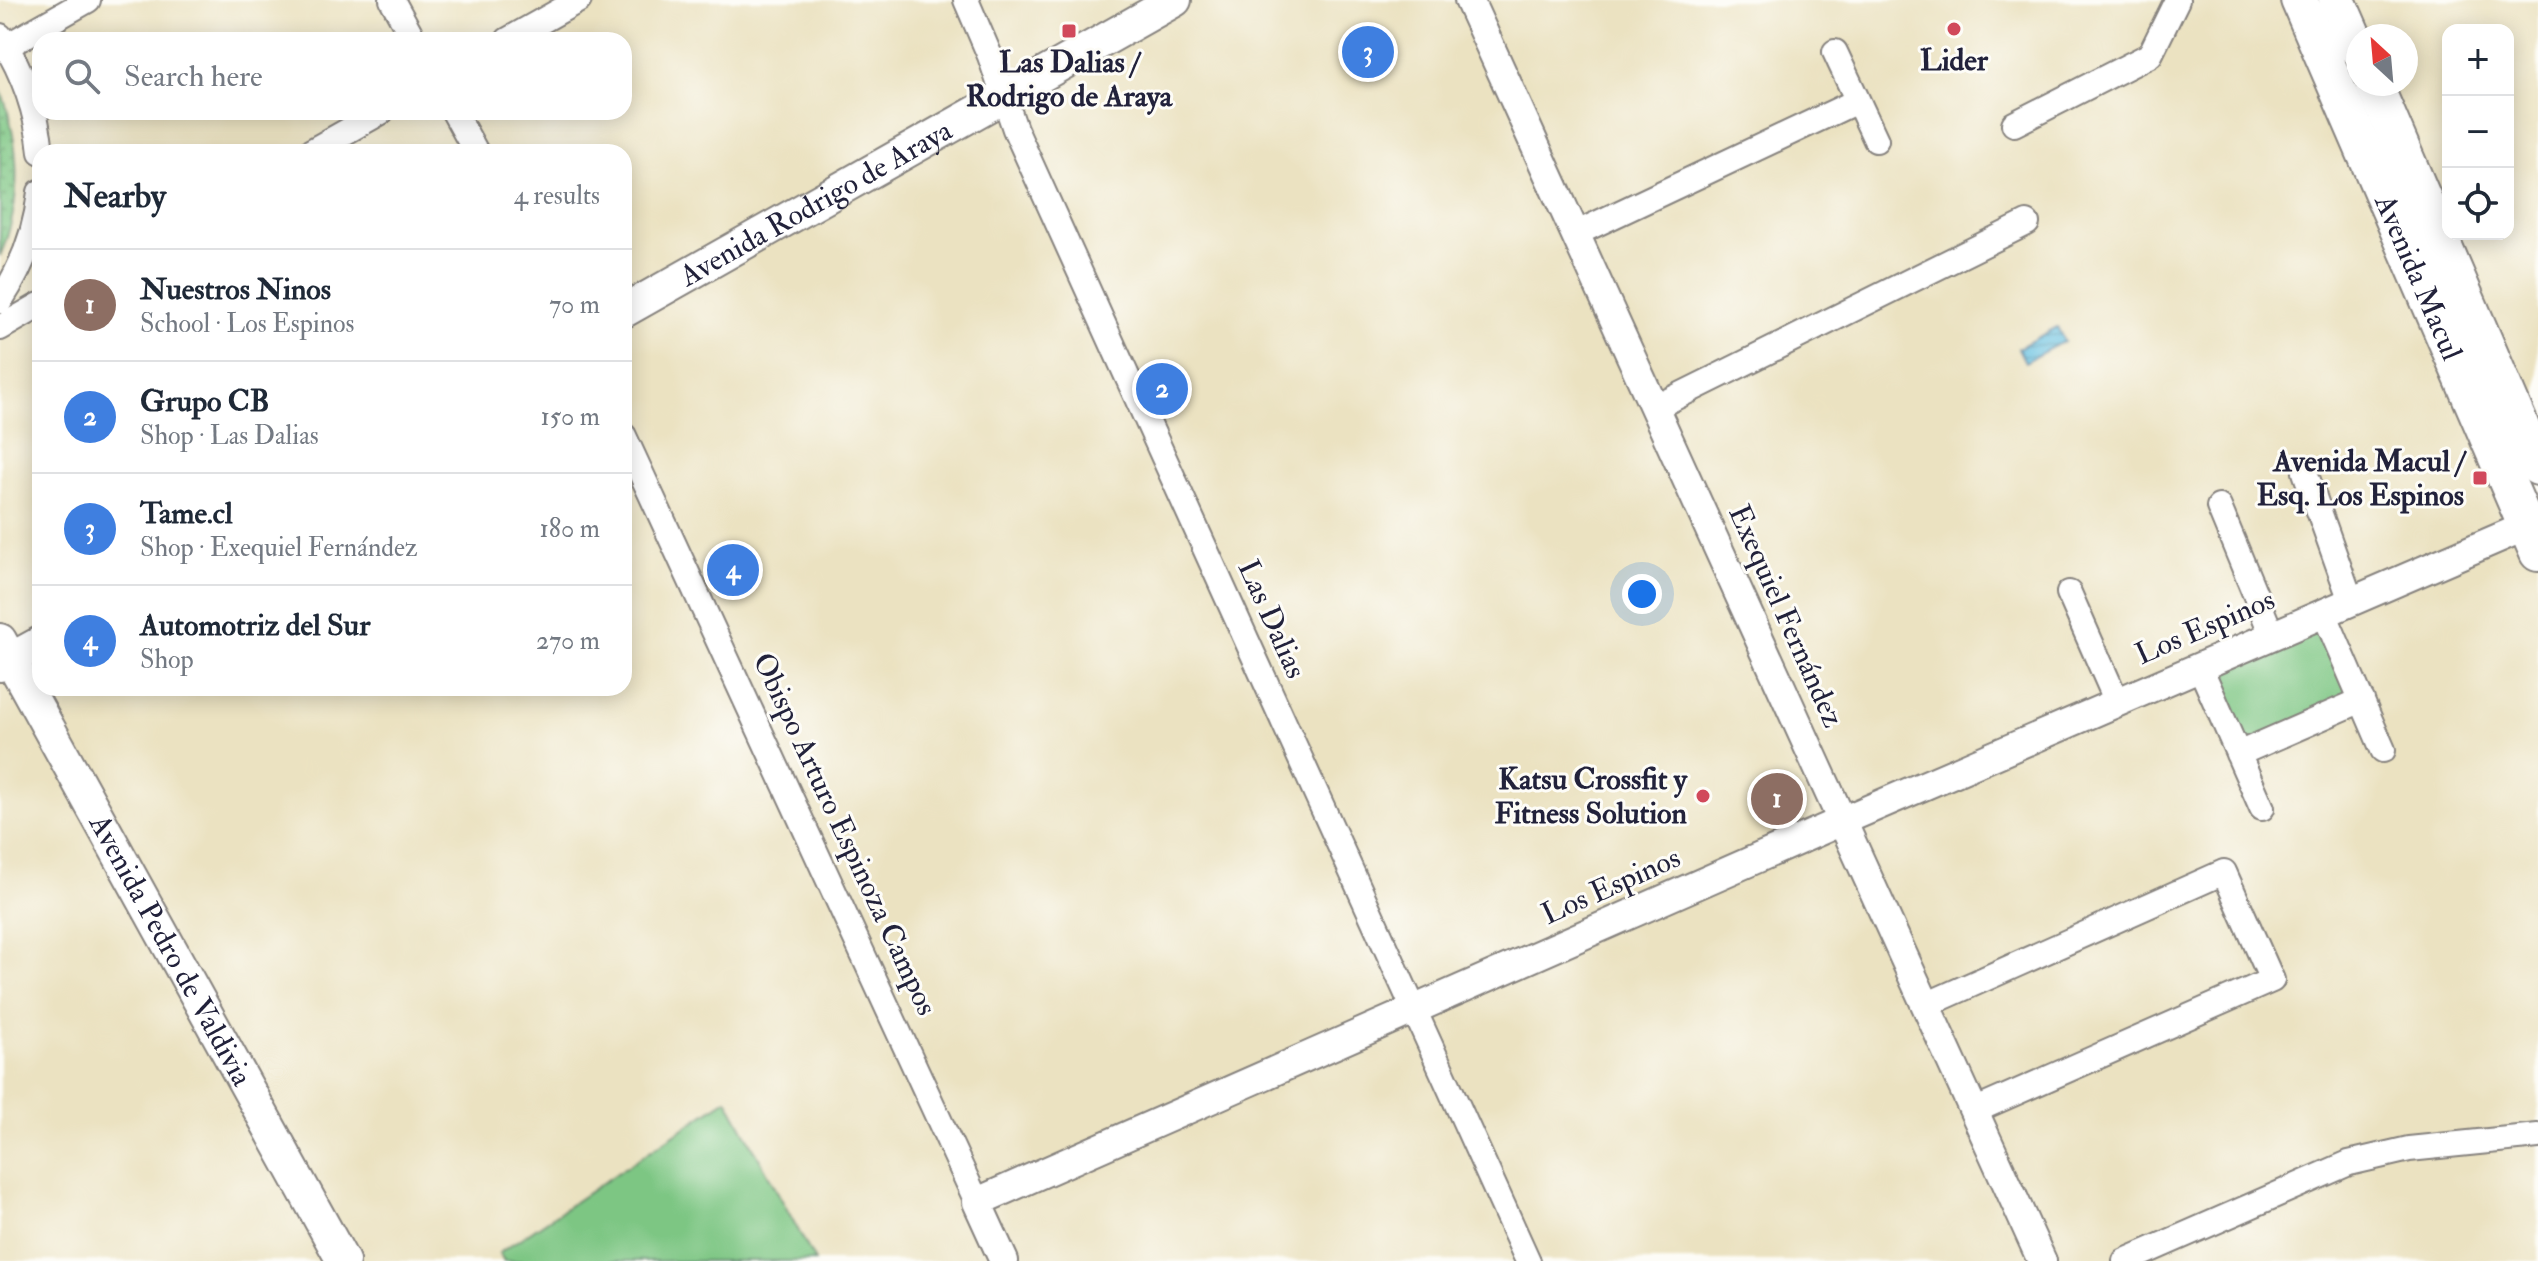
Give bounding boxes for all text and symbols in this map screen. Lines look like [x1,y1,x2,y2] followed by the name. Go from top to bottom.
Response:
[1945,20,1963,38] marker: Lider
[1060,22,1078,40] marker: Las Dalias / Rodrigo de Araya
[1342,22,1394,82] pin: 3
[2346,24,2418,96] north arrow
[2442,24,2514,240] map controls
[2442,24,2514,96] button: +
[32,32,632,120] search box
[1920,42,1989,79] place label: Lider
[966,44,1174,115] place label: Las Dalias / Rodrigo de Araya
[60,54,104,98] icon: search
[124,58,263,95] text: Search here
[2442,96,2514,168] button: −
[672,111,959,295] street label: Avenida Rodrigo de Araya
[2442,168,2514,240] button: locate
[64,175,166,218] text: Nearby
[514,180,600,212] text: 4 results
[2366,188,2471,366] street label: Avenida Macul
[140,271,331,308] text: Nuestros Ninos
[85,289,95,321] text: 1
[549,289,600,321] text: 70 m
[140,308,354,340] text: School · Los Espinos
[1136,359,1188,419] pin: 2
[140,383,269,420] text: Grupo CB
[83,401,97,433] text: 2
[541,401,600,433] text: 150 m
[140,420,319,452] text: Shop · Las Dalias
[2256,443,2467,514] place label: Avenida Macul / Esq. Los Espinos
[2471,469,2489,487] marker: Avenida Macul / Esq. Los Espinos
[140,495,233,532] text: Tame.cl
[1720,499,1852,733] street label: Exequiel Fernández
[85,513,95,545] text: 3
[540,513,600,545] text: 180 m
[140,532,418,564] text: Shop · Exequiel Fernández
[707,540,759,600] pin: 4
[1230,554,1314,684] street label: Las Dalias
[1622,574,1662,614] your location
[2130,581,2280,673] street label: Los Espinos
[140,607,370,644] text: Automotriz del Sur
[83,625,97,657] text: 4
[536,625,600,657] text: 270 m
[140,644,194,676] text: Shop
[745,647,945,1021] street label: Obispo Arturo Espinoza Campos
[1495,761,1689,832] place label: Katsu Crossfit y Fitness Solution
[1751,769,1803,829] pin: 1
[1694,787,1712,805] marker: Katsu Crossfit y Fitness Solution
[81,807,261,1093] street label: Avenida Pedro de Valdivia
[1536,839,1686,933] street label: Los Espinos

